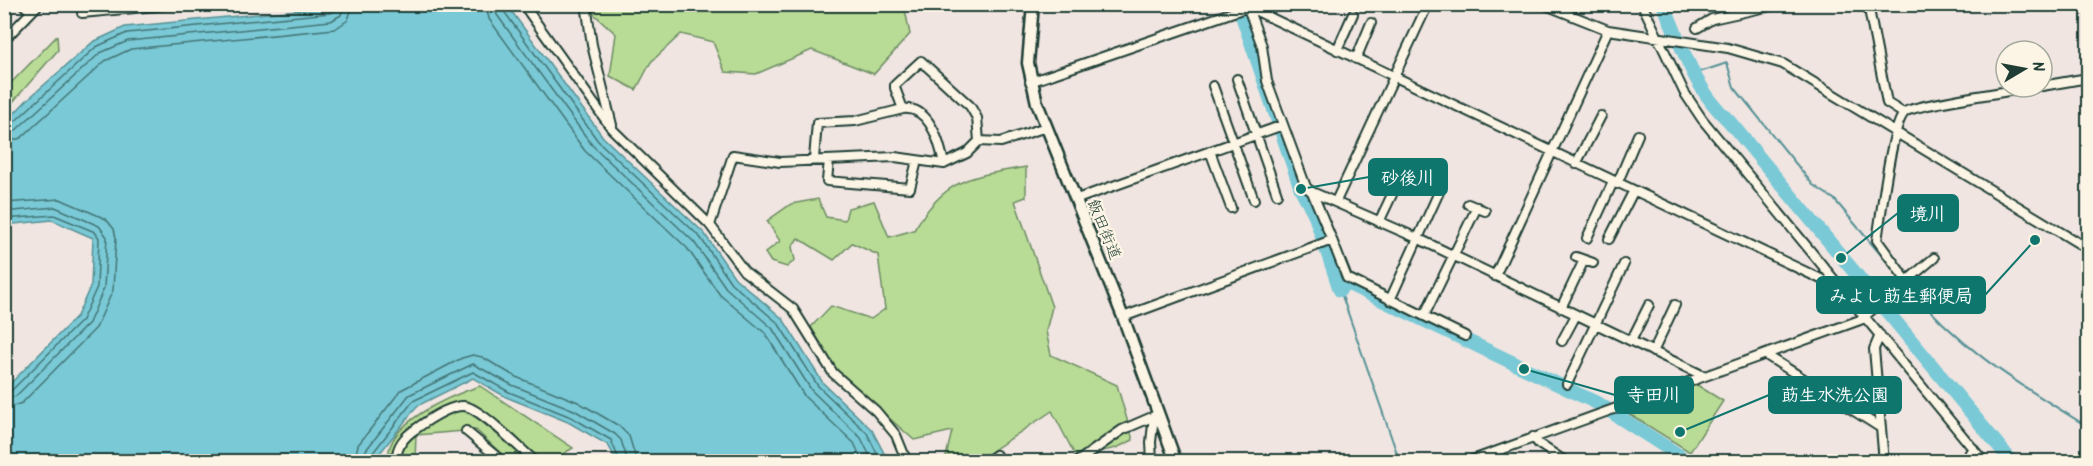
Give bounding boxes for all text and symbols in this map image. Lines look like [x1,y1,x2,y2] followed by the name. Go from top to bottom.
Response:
[1994,39,2054,99] north arrow
[2024,60,2050,74] text: N
[1369,159,1447,195] callout: 砂後川
[1381,165,1435,194] text: 砂後川
[1080,195,1127,264] street label: 飯田街道
[1898,195,1958,231] callout: 境川
[1910,201,1946,230] text: 境川
[1817,277,1985,313] callout: みよし莇生郵便局
[1829,283,1973,312] text: みよし莇生郵便局
[1615,377,1693,413] callout: 寺田川
[1769,377,1901,413] callout: 莇生水洗公園
[1627,382,1681,411] text: 寺田川
[1781,382,1889,411] text: 莇生水洗公園

